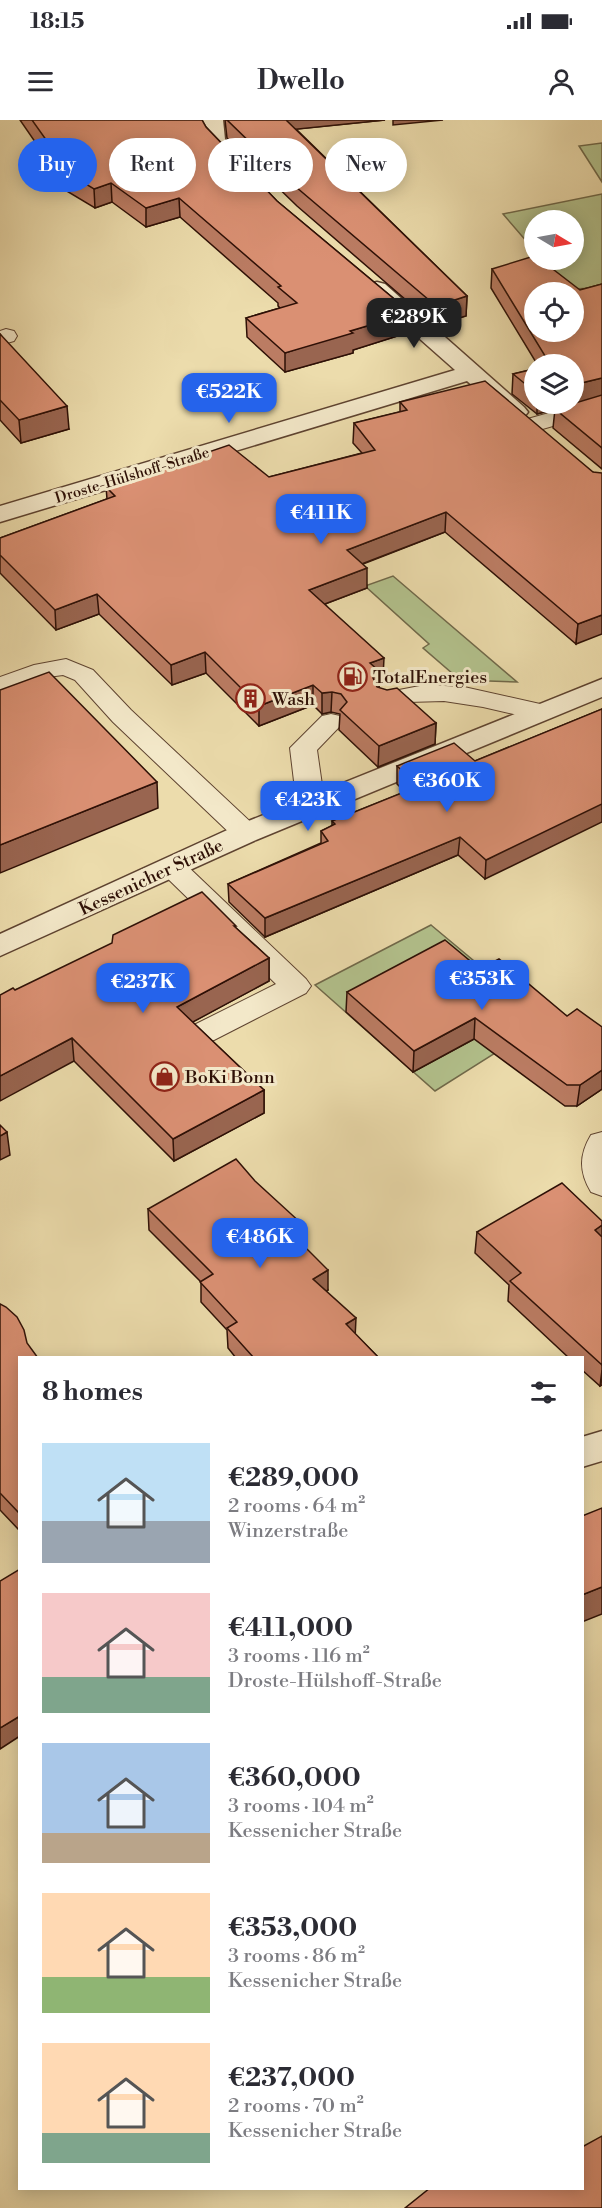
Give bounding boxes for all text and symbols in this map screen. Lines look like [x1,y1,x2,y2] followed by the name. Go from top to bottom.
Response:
[30,8,84,35] text: 18:15
[257,64,345,98] text: Dwello
[24,65,57,98] icon: menu
[545,65,578,98] icon: person
[18,138,97,192] chip: Buy
[109,138,196,192] chip: Rent
[208,138,313,192] chip: Filters
[325,138,407,192] chip: New
[524,210,584,270] north arrow
[524,210,584,414] map controls
[524,282,584,342] button: locate
[372,298,456,349] pin: €289K
[380,305,448,330] text: €289K
[524,354,584,414] button: layers
[187,373,271,424] pin: €522K
[196,380,262,405] text: €522K
[53,443,212,508] street label: Droste-Hülshoff-Straße
[279,494,363,545] pin: €411K
[290,501,352,526] text: €411K
[336,661,368,693] fuel station icon: TotalEnergies
[373,666,487,689] place label: TotalEnergies
[235,683,267,715] building icon: Wash
[271,688,315,711] place label: Wash
[405,762,489,813] pin: €360K
[413,769,481,794] text: €360K
[266,781,350,832] pin: €423K
[274,788,342,813] text: €423K
[75,834,227,921] street label: Kessenicher Straße
[440,960,524,1011] pin: €353K
[101,963,185,1014] pin: €237K
[449,967,515,992] text: €353K
[110,970,176,995] text: €237K
[148,1061,180,1093] shop icon: BoKi Bonn
[184,1066,275,1089] place label: BoKi Bonn
[218,1218,302,1269] pin: €486K
[226,1225,294,1250] text: €486K
[42,1376,143,1408] text: 8 homes
[527,1376,560,1409] icon: filters
[228,1462,359,1494] text: €289,000
[90,1467,162,1539] icon: home
[228,1494,365,1519] text: 2 rooms · 64 m²
[228,1519,348,1544] text: Winzerstraße
[228,1612,353,1644] text: €411,000
[90,1617,162,1689] icon: home
[228,1644,370,1669] text: 3 rooms · 116 m²
[228,1669,442,1694] text: Droste-Hülshoff-Straße
[228,1762,361,1794] text: €360,000
[90,1767,162,1839] icon: home
[228,1794,374,1819] text: 3 rooms · 104 m²
[228,1819,402,1844] text: Kessenicher Straße
[228,1912,357,1944] text: €353,000
[90,1917,162,1989] icon: home
[228,1944,365,1969] text: 3 rooms · 86 m²
[228,1969,402,1994] text: Kessenicher Straße
[228,2062,355,2094] text: €237,000
[90,2067,162,2139] icon: home
[228,2094,364,2119] text: 2 rooms · 70 m²
[228,2119,402,2144] text: Kessenicher Straße

